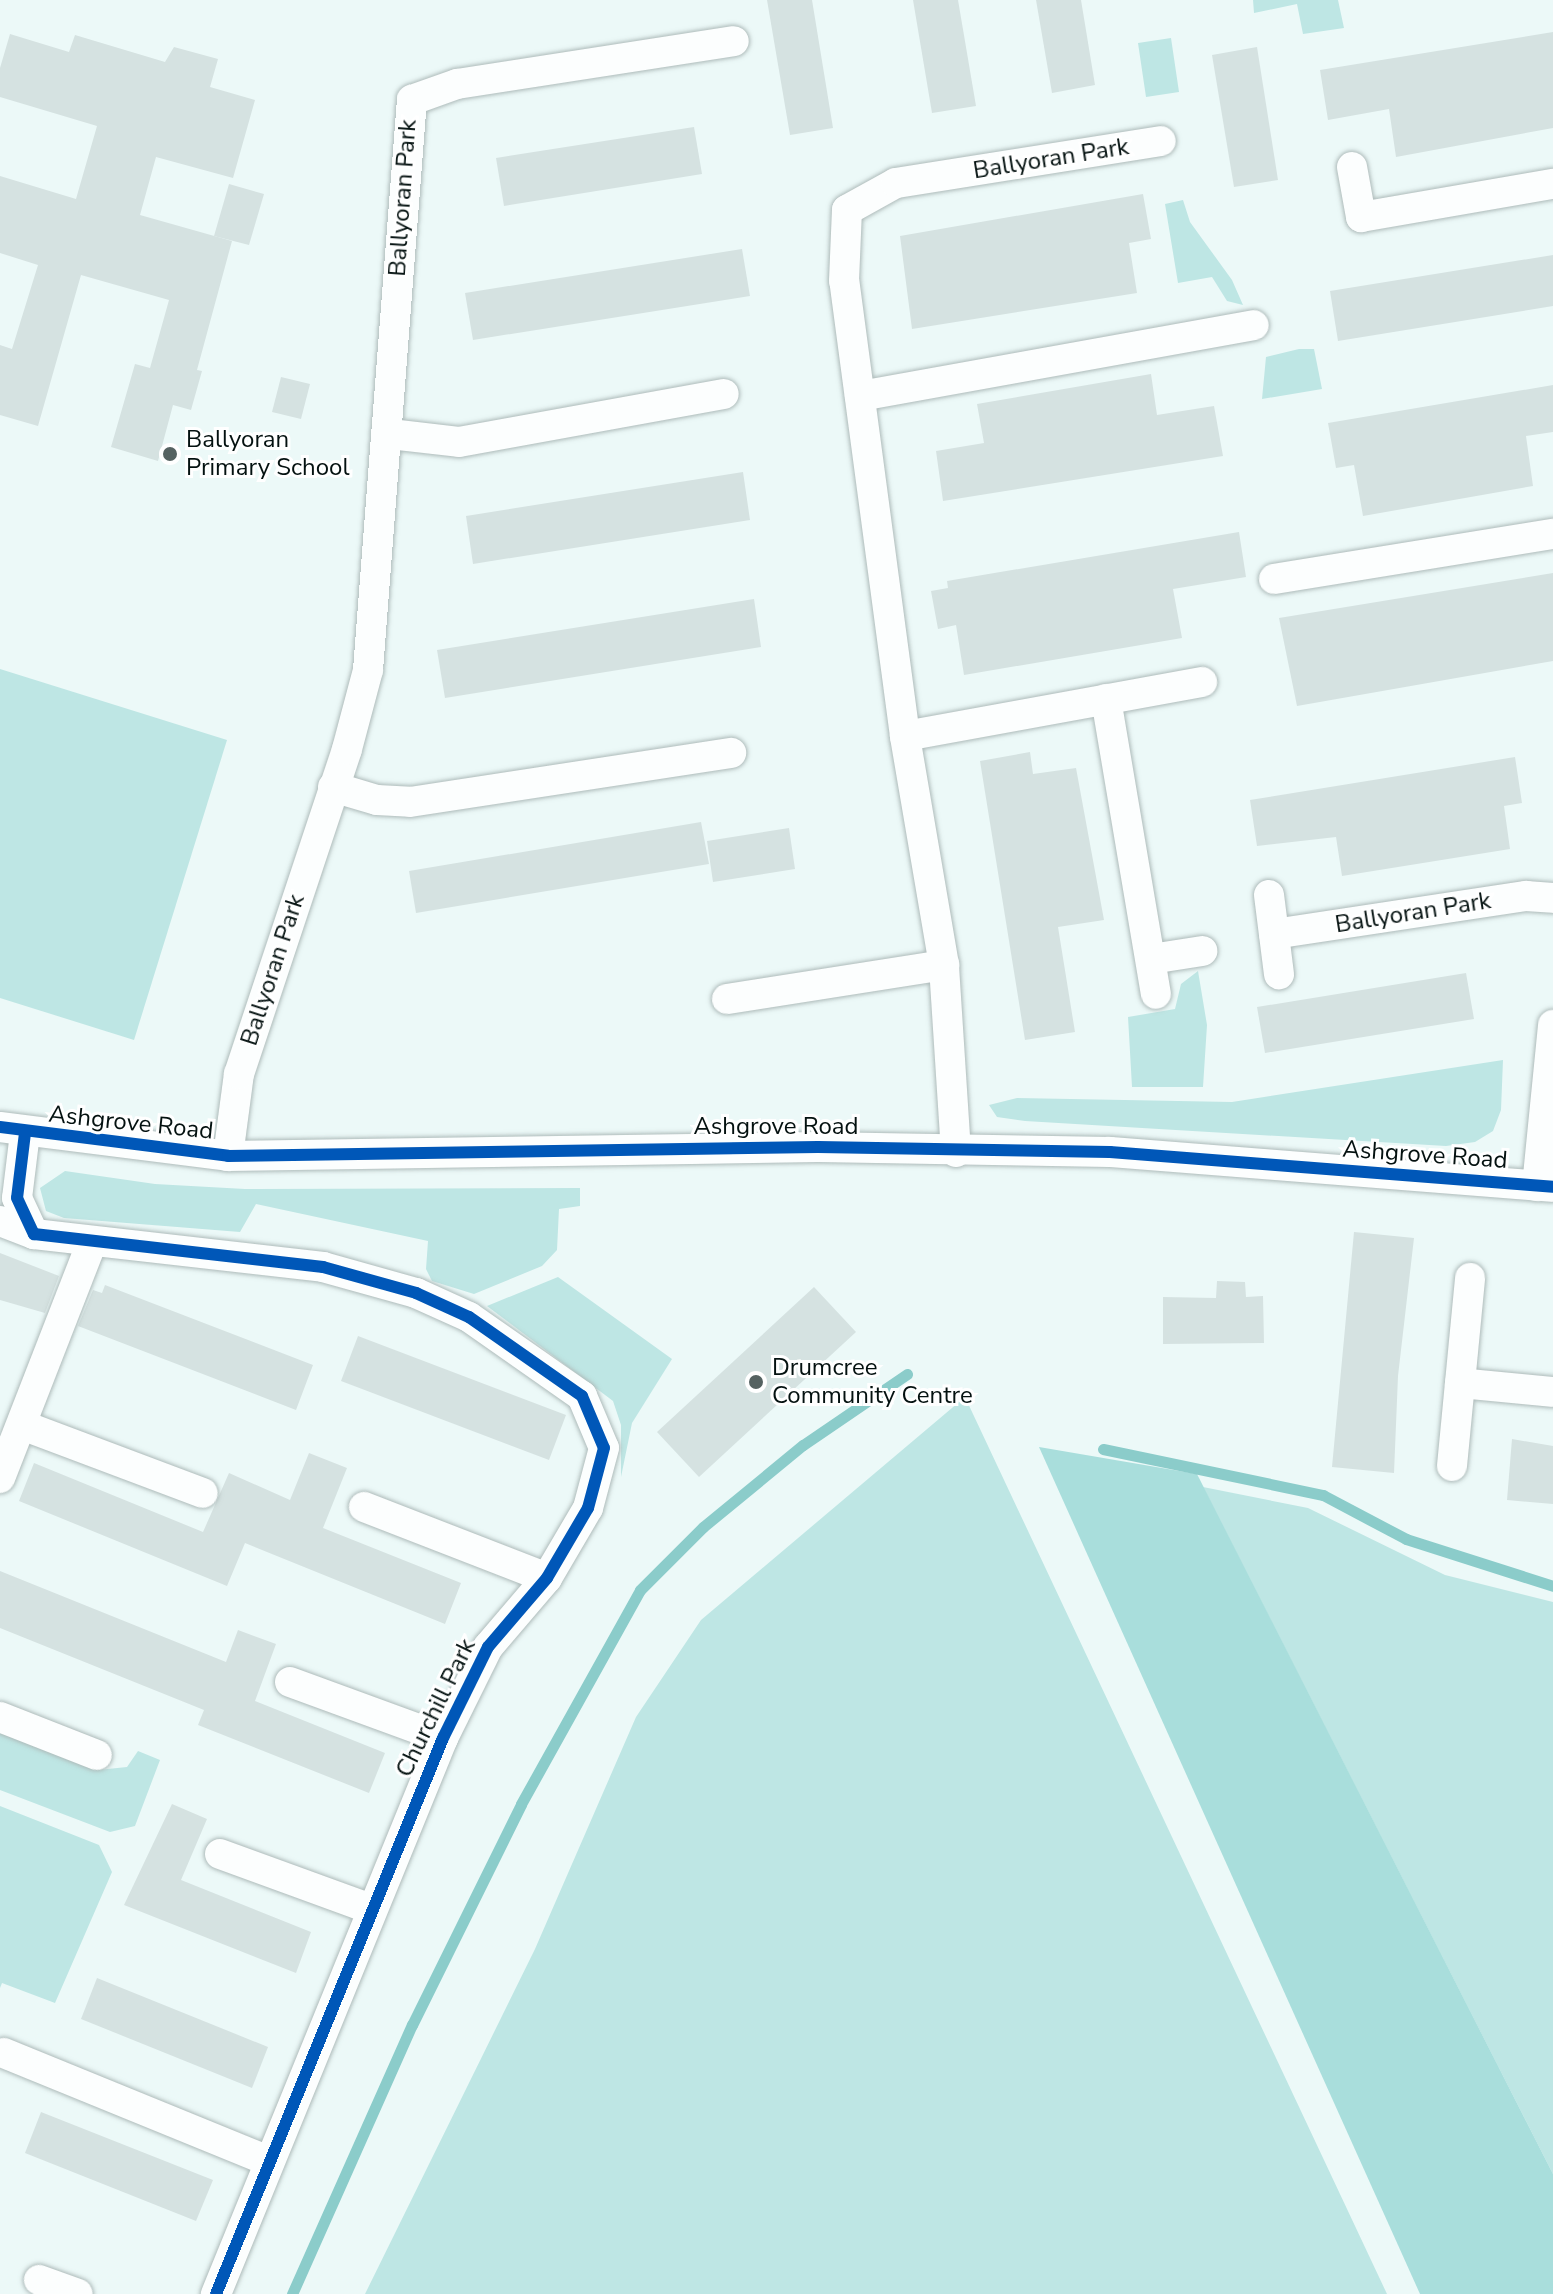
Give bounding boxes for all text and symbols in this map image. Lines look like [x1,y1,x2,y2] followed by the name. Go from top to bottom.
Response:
[383,119,423,277] street label: Ballyoran Park
[971,132,1131,186] street label: Ballyoran Park
[186,426,349,482] place label: Ballyoran Primary School
[161,445,179,463] marker: Ballyoran Primary School
[1333,886,1493,940] street label: Ballyoran Park
[235,891,311,1049] street label: Ballyoran Park
[47,1100,215,1146] street label: Ashgrove Road
[693,1113,859,1141] street label: Ashgrove Road
[1342,1135,1508,1175] street label: Ashgrove Road
[772,1354,973,1410] place label: Drumcree Community Centre
[747,1373,765,1391] marker: Drumcree Community Centre
[390,1634,482,1782] street label: Churchill Park

